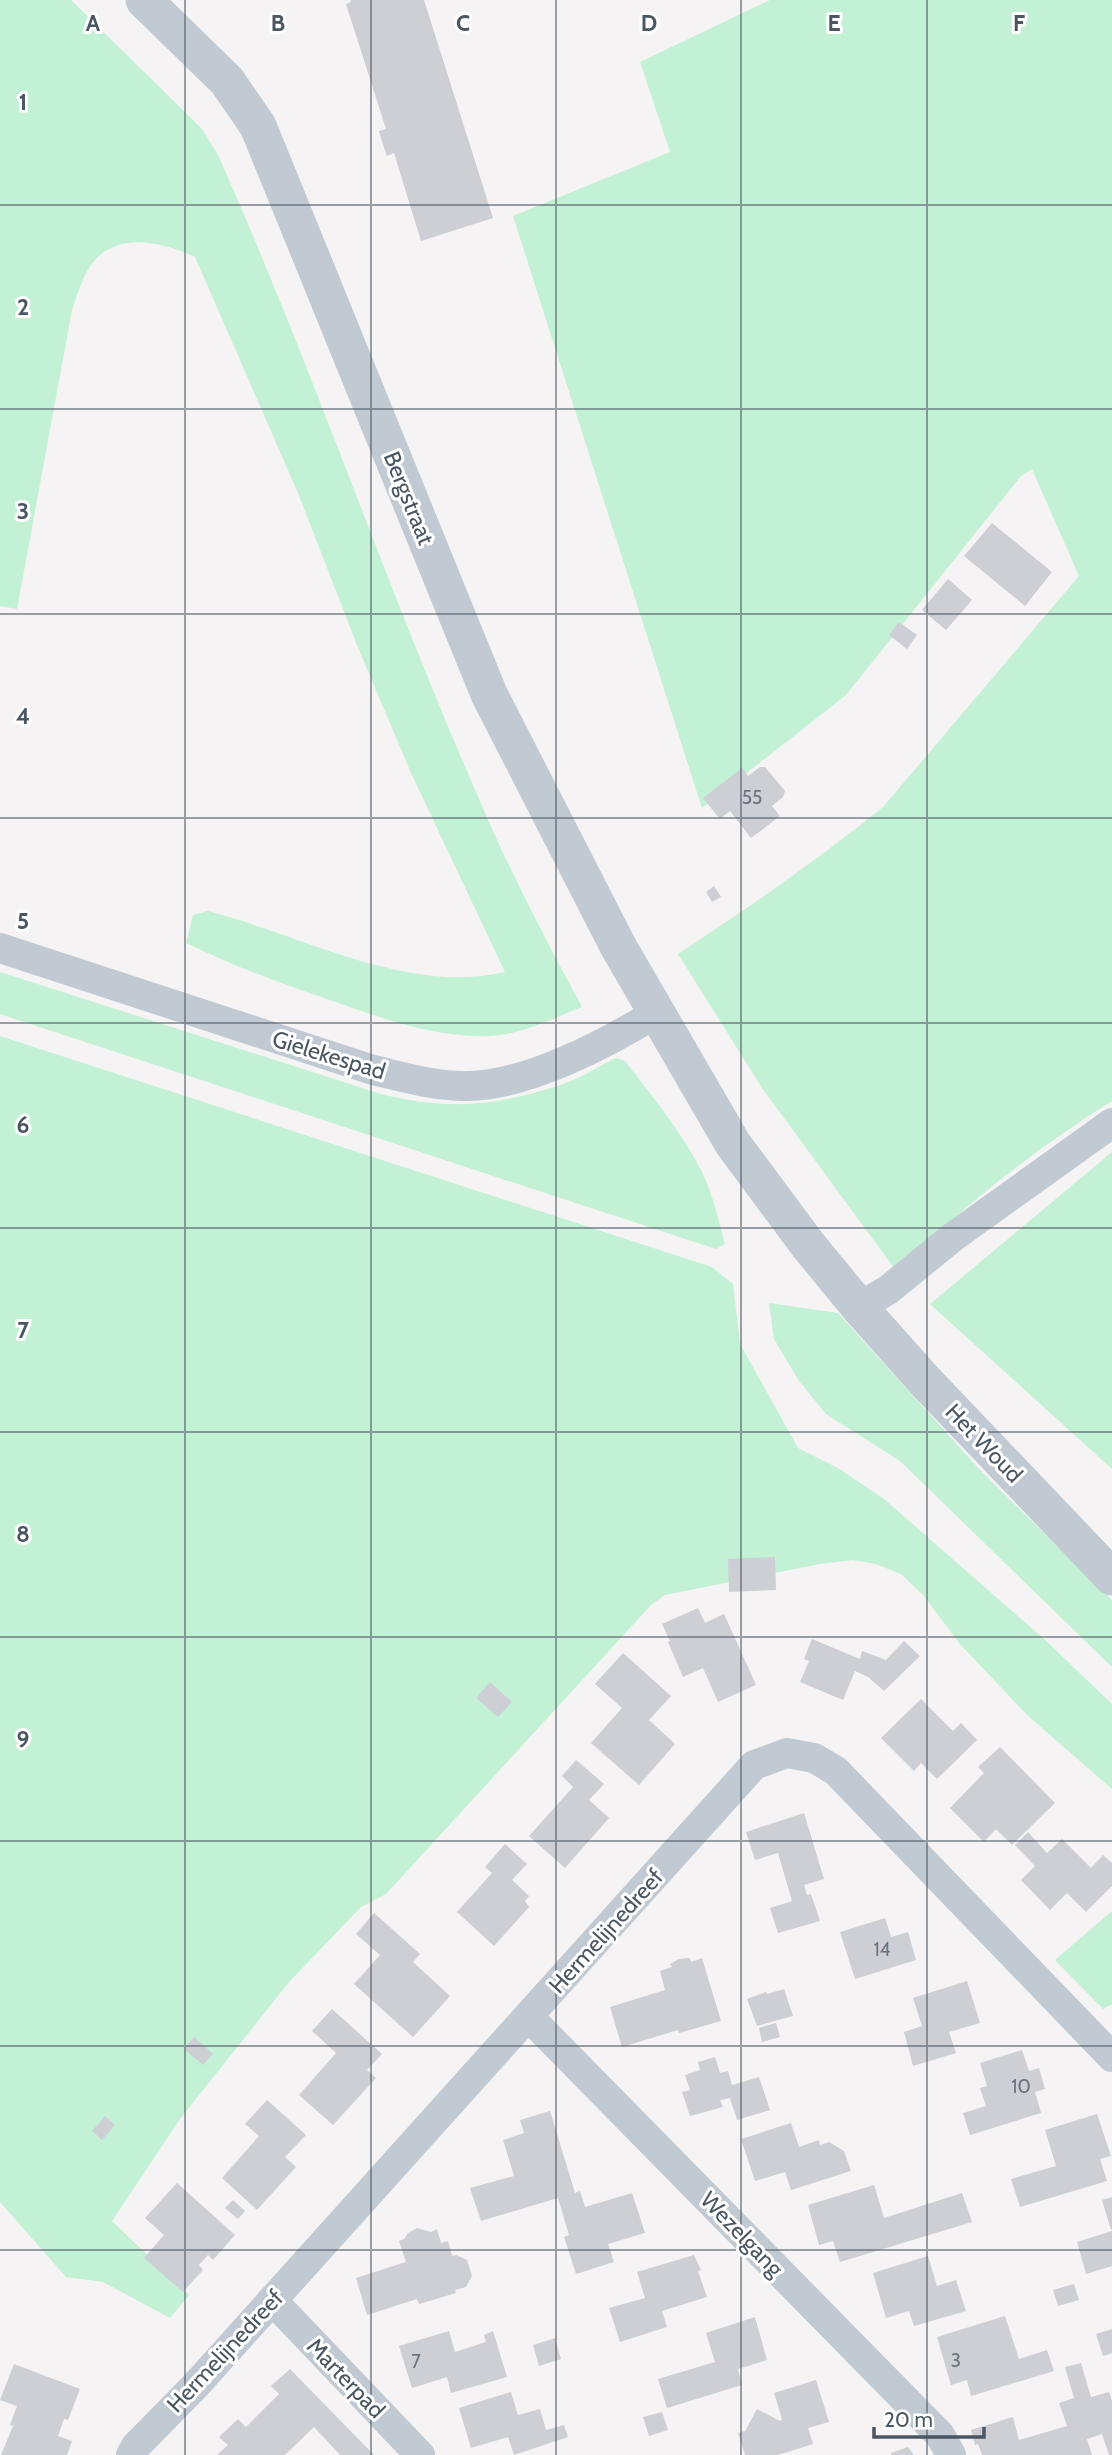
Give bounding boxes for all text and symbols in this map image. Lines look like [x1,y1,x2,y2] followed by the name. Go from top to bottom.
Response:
[86,9,101,37] text: A
[271,9,285,37] text: B
[456,9,470,37] text: C
[641,9,657,37] text: D
[827,9,841,37] text: E
[1013,9,1025,37] text: F
[19,88,27,116] text: 1
[17,293,29,321] text: 2
[378,447,440,549] street label: Bergstraat
[17,497,29,525] text: 3
[16,702,30,730] text: 4
[742,786,762,809] house number: 55
[17,907,29,935] text: 5
[269,1025,389,1085] street label: Gielekespad
[17,1111,29,1139] text: 6
[17,1316,29,1344] text: 7
[940,1398,1028,1488] street label: Het Woud
[16,1520,30,1548] text: 8
[17,1725,29,1753] text: 9
[543,1863,669,1999] street label: Hermelijnedreef
[873,1938,891,1961] house number: 14
[1011,2075,1031,2098] house number: 10
[695,2186,790,2283] street label: Wezelgang
[161,2284,289,2418] street label: Hermelijnedreef
[301,2332,391,2424] street label: Marterpad
[951,2349,961,2372] house number: 3
[411,2350,421,2373] house number: 7
[874,2396,984,2440] scale bar
[884,2407,933,2432] text: 20 m

